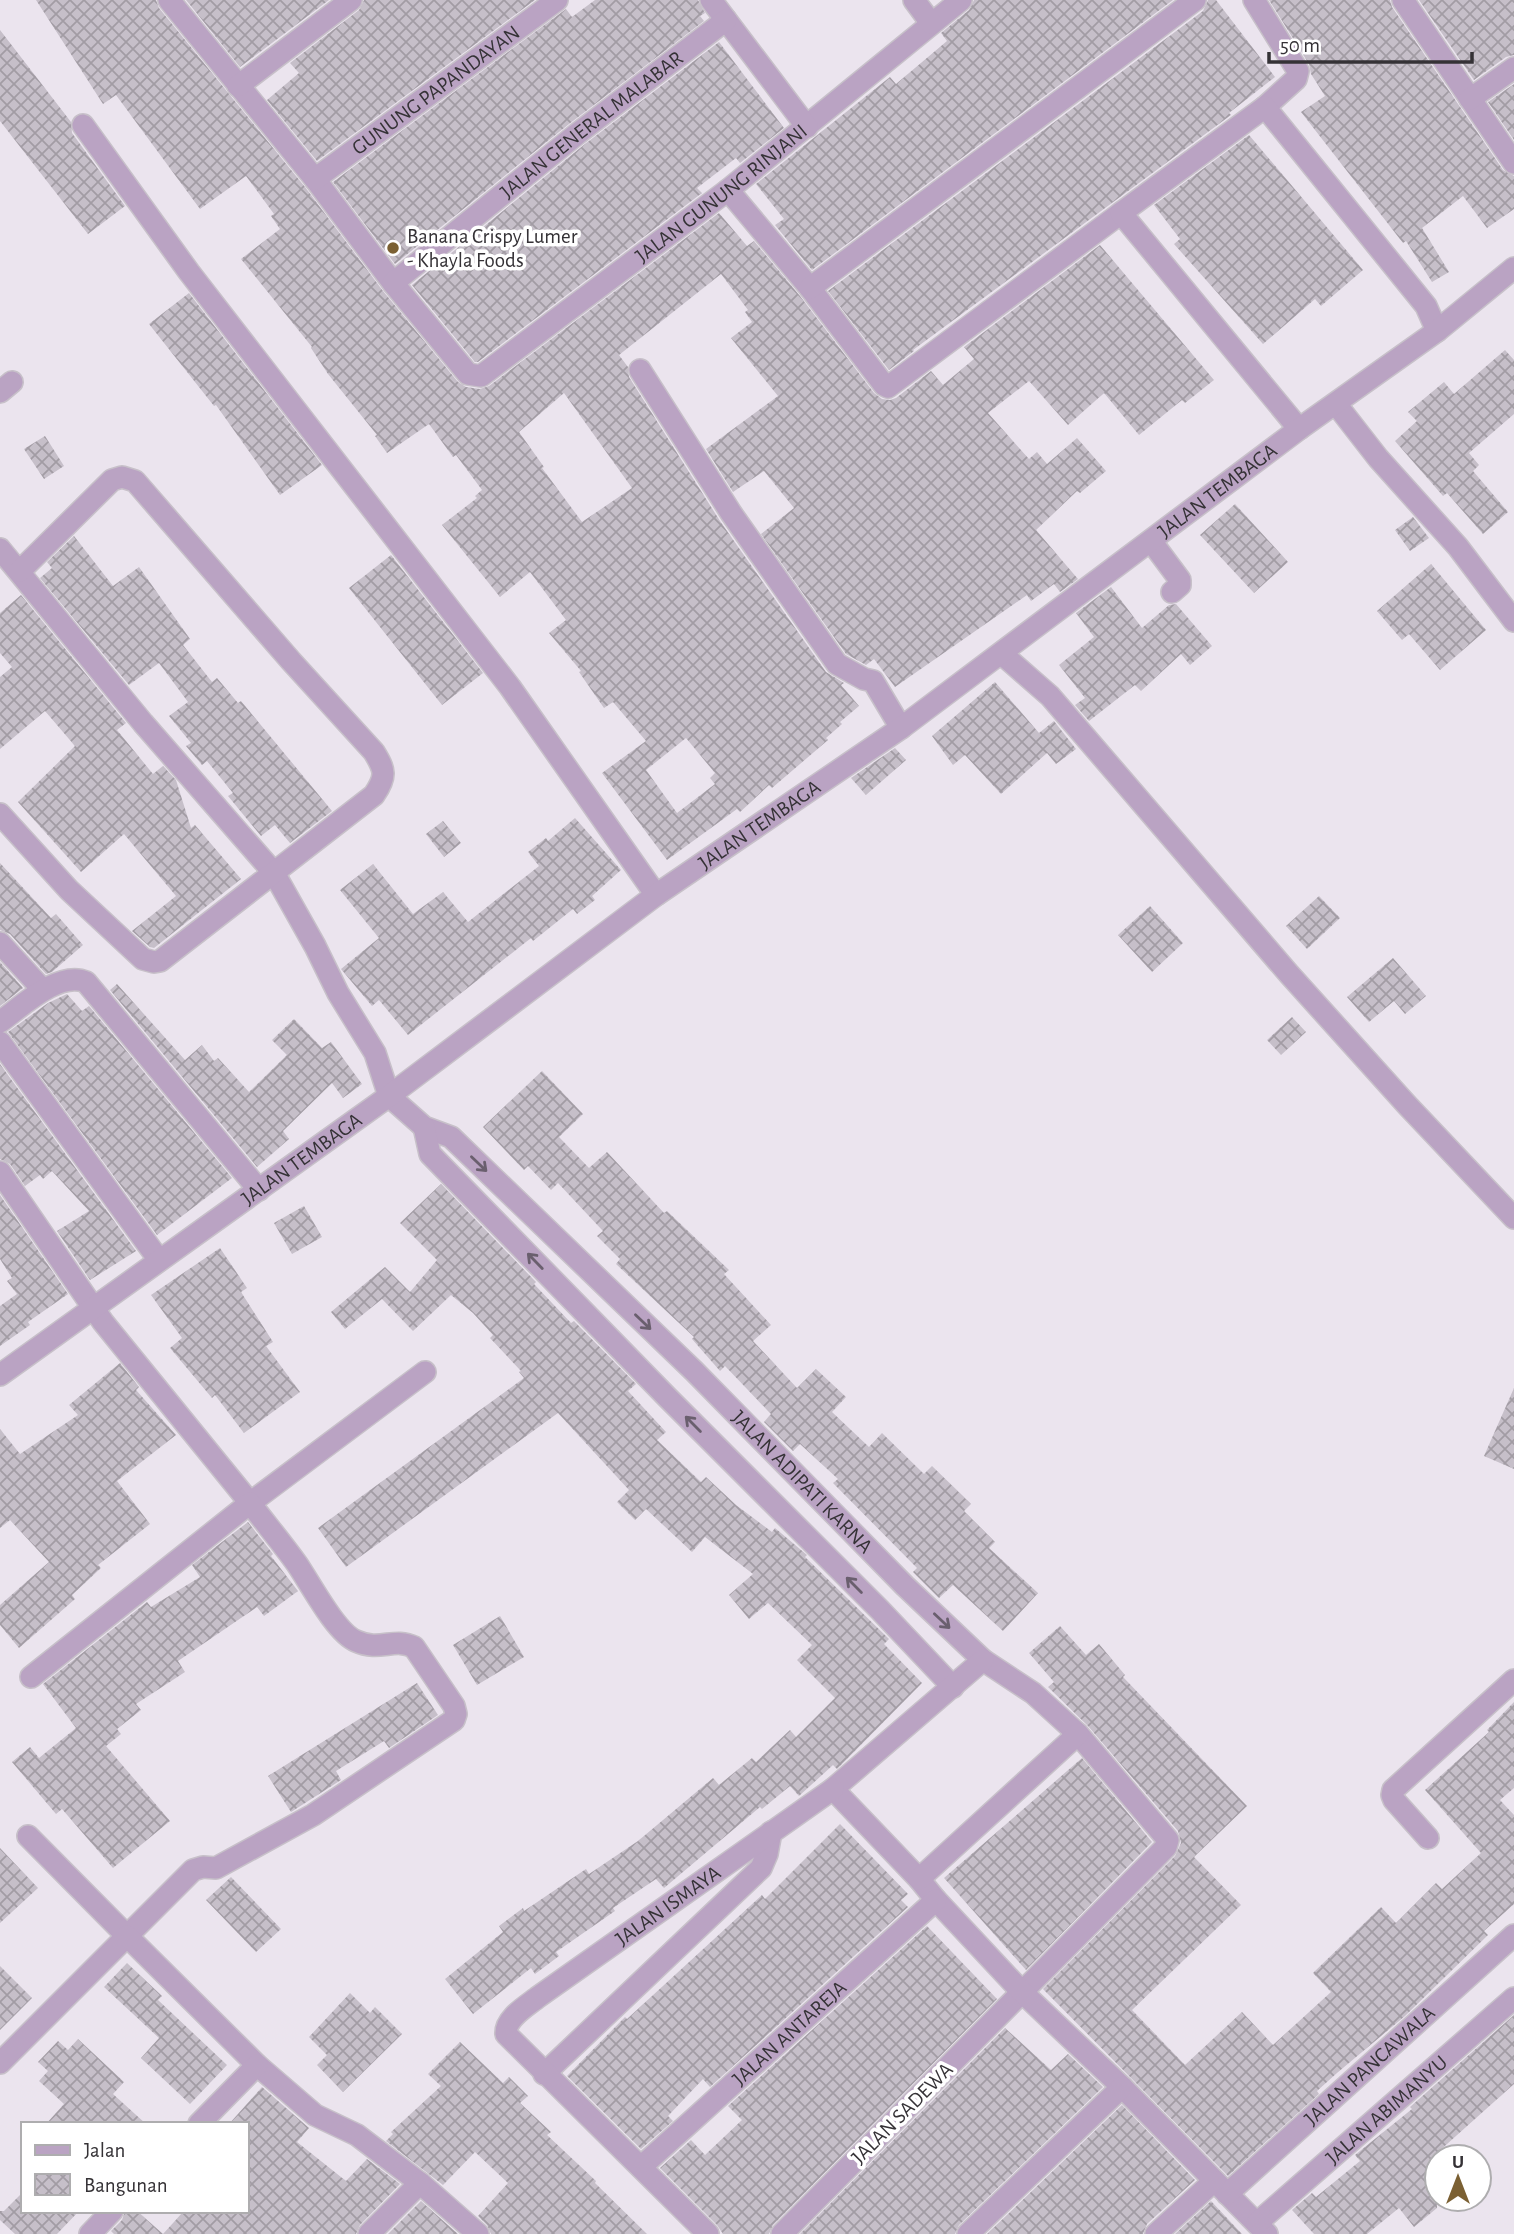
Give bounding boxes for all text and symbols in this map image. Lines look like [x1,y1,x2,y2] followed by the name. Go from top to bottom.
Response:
[348,21,524,159] street label: GUNUNG PAPANDAYAN
[1269,21,1472,65] scale bar
[1280,35,1320,56] text: 50 m
[497,47,687,203] street label: JALAN GENERAL MALABAR
[632,120,811,267] street label: JALAN GUNUNG RINJANI
[407,226,578,271] place label: Banana Crispy Lumer - Khayla Foods
[385,240,401,256] marker: Banana Crispy Lumer - Khayla Foods
[1154,440,1281,542] street label: JALAN TEMBAGA
[695,776,824,874] street label: JALAN TEMBAGA
[238,1109,366,1209] street label: JALAN TEMBAGA
[470,1156,487,1173] one-way arrow
[526,1253,543,1270] one-way arrow
[634,1313,651,1330] one-way arrow
[728,1407,876,1557] street label: JALAN ADIPATI KARNA
[685,1416,702,1433] one-way arrow
[846,1576,863,1593] one-way arrow
[933,1613,950,1630] one-way arrow
[612,1862,724,1950] street label: JALAN ISMAYA
[729,1977,851,2090] street label: JALAN ANTAREJA
[1301,2002,1439,2130] street label: JALAN PANCAWALA
[1322,2052,1451,2169] street label: JALAN ABIMANYU
[848,2059,957,2168] street label: JALAN SADEWA
[21,2122,248,2213] legend
[84,2140,125,2161] text: Jalan
[1423,2143,1493,2213] north arrow
[1452,2153,1464,2172] text: U
[84,2175,168,2196] text: Bangunan

